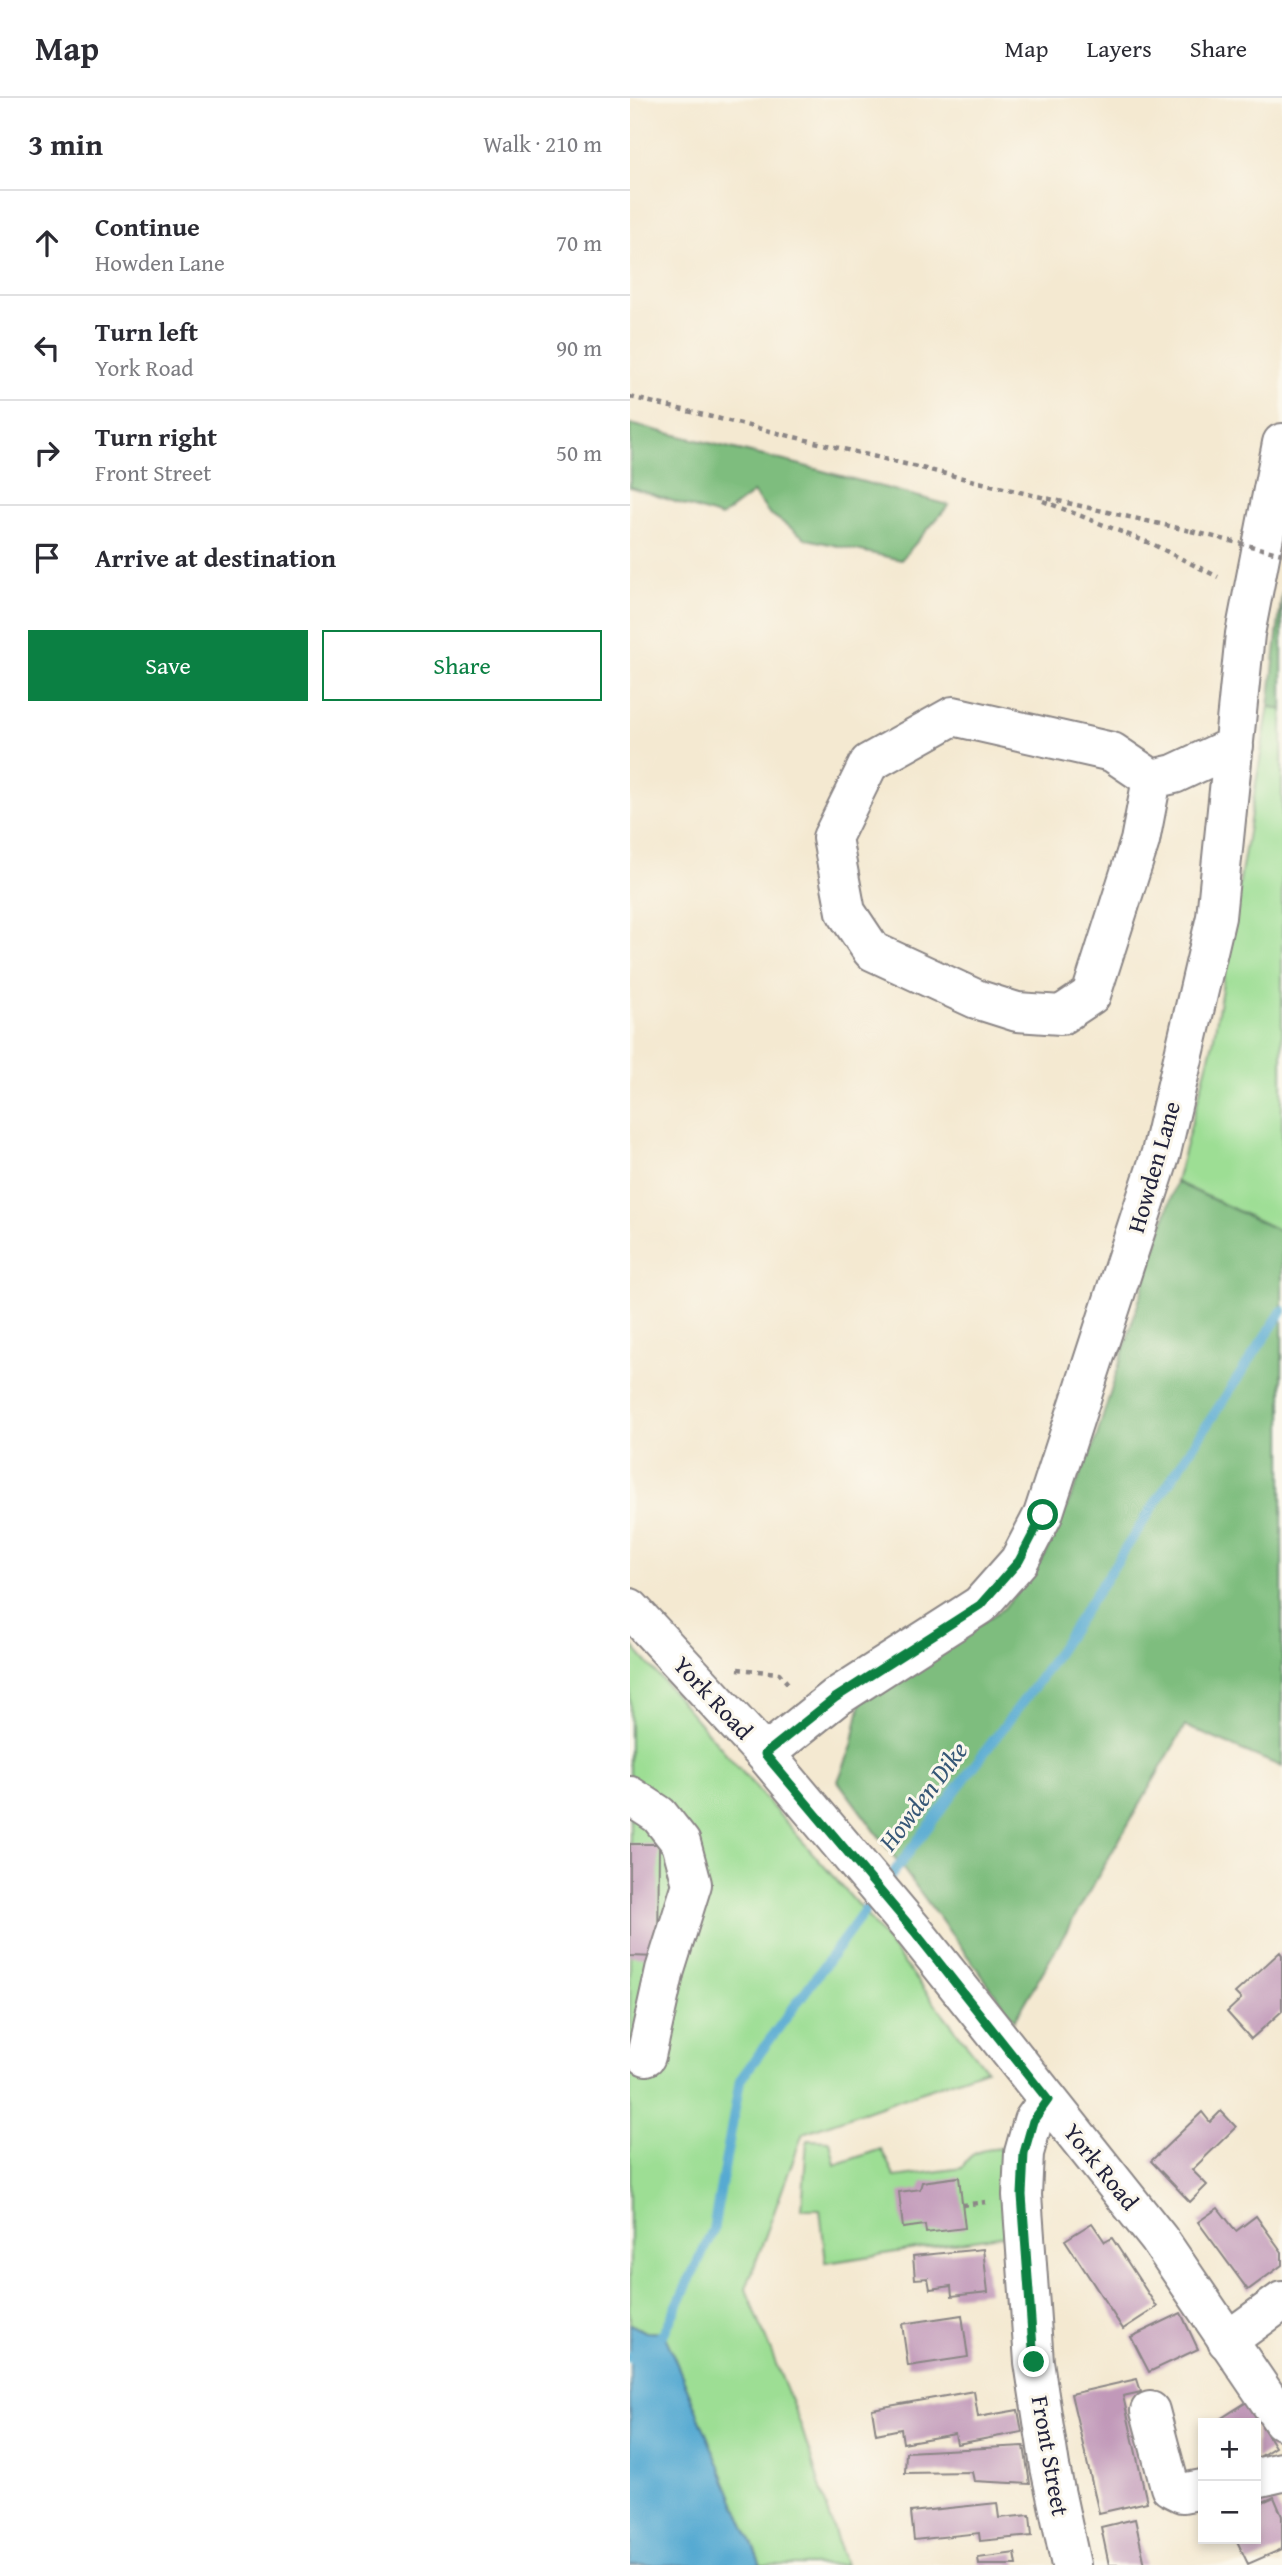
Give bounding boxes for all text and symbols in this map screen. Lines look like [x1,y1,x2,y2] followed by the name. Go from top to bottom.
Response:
[35,24,99,72] text: Map
[1005,31,1048,66] text: Map
[1086,31,1152,66] text: Layers
[1190,31,1247,66] text: Share
[28,122,103,166] text: 3 min
[483,127,602,160] text: Walk · 210 m
[95,207,200,246] text: Continue
[28,224,66,262] icon: ahead
[556,226,602,259] text: 70 m
[95,246,225,279] text: Howden Lane
[95,312,198,351] text: Turn left
[28,329,66,367] icon: left
[556,331,602,364] text: 90 m
[95,351,194,384] text: York Road
[95,417,217,456] text: Turn right
[28,434,66,472] icon: right
[556,436,602,469] text: 50 m
[95,456,211,489] text: Front Street
[95,538,336,577] text: Arrive at destination
[28,539,66,577] icon: arrive
[28,630,308,701] button: Save
[322,630,602,701] button: Share
[1118,1097,1189,1237] street label: Howden Lane
[1027,1499,1058,1530] route start
[666,1648,761,1747] street label: York Road
[868,1733,977,1859] water label: Howden Dike
[1055,2116,1147,2218] street label: York Road
[1018,2346,1049,2377] route end
[1023,2393,1078,2519] street label: Front Street
[1198,2418,1261,2544] map controls
[1198,2418,1261,2481] button: +
[1198,2481,1261,2544] button: −

